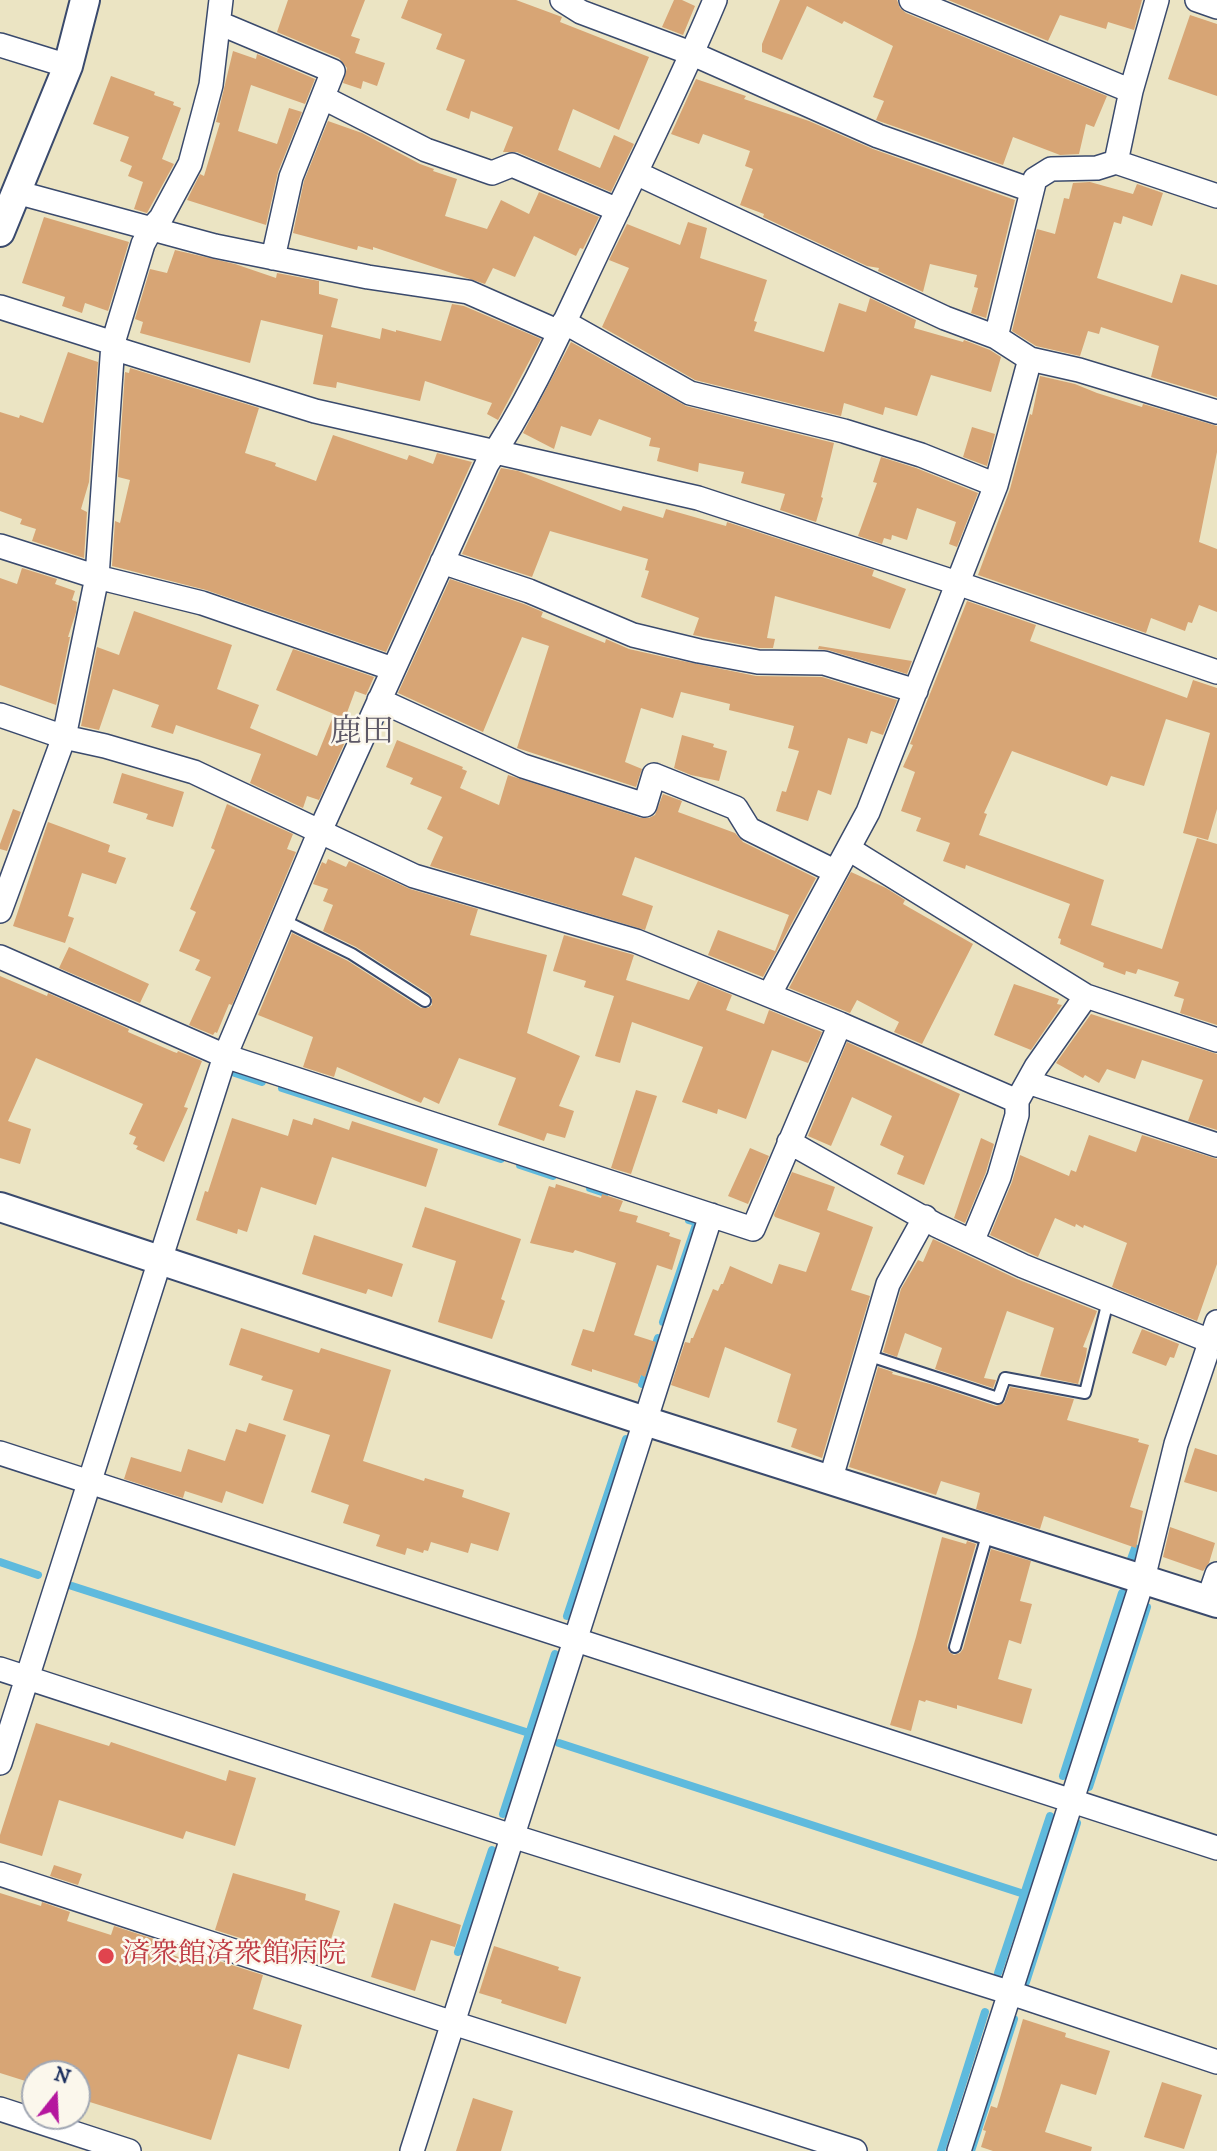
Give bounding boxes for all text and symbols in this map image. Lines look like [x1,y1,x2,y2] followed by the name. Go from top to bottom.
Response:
[330,715,394,753] district label: 鹿田
[122,1939,346,1973] place label: 済衆館済衆館病院
[96,1946,116,1966] marker: 済衆館済衆館病院
[21,2060,91,2130] north arrow
[51,2063,73,2090] text: N

